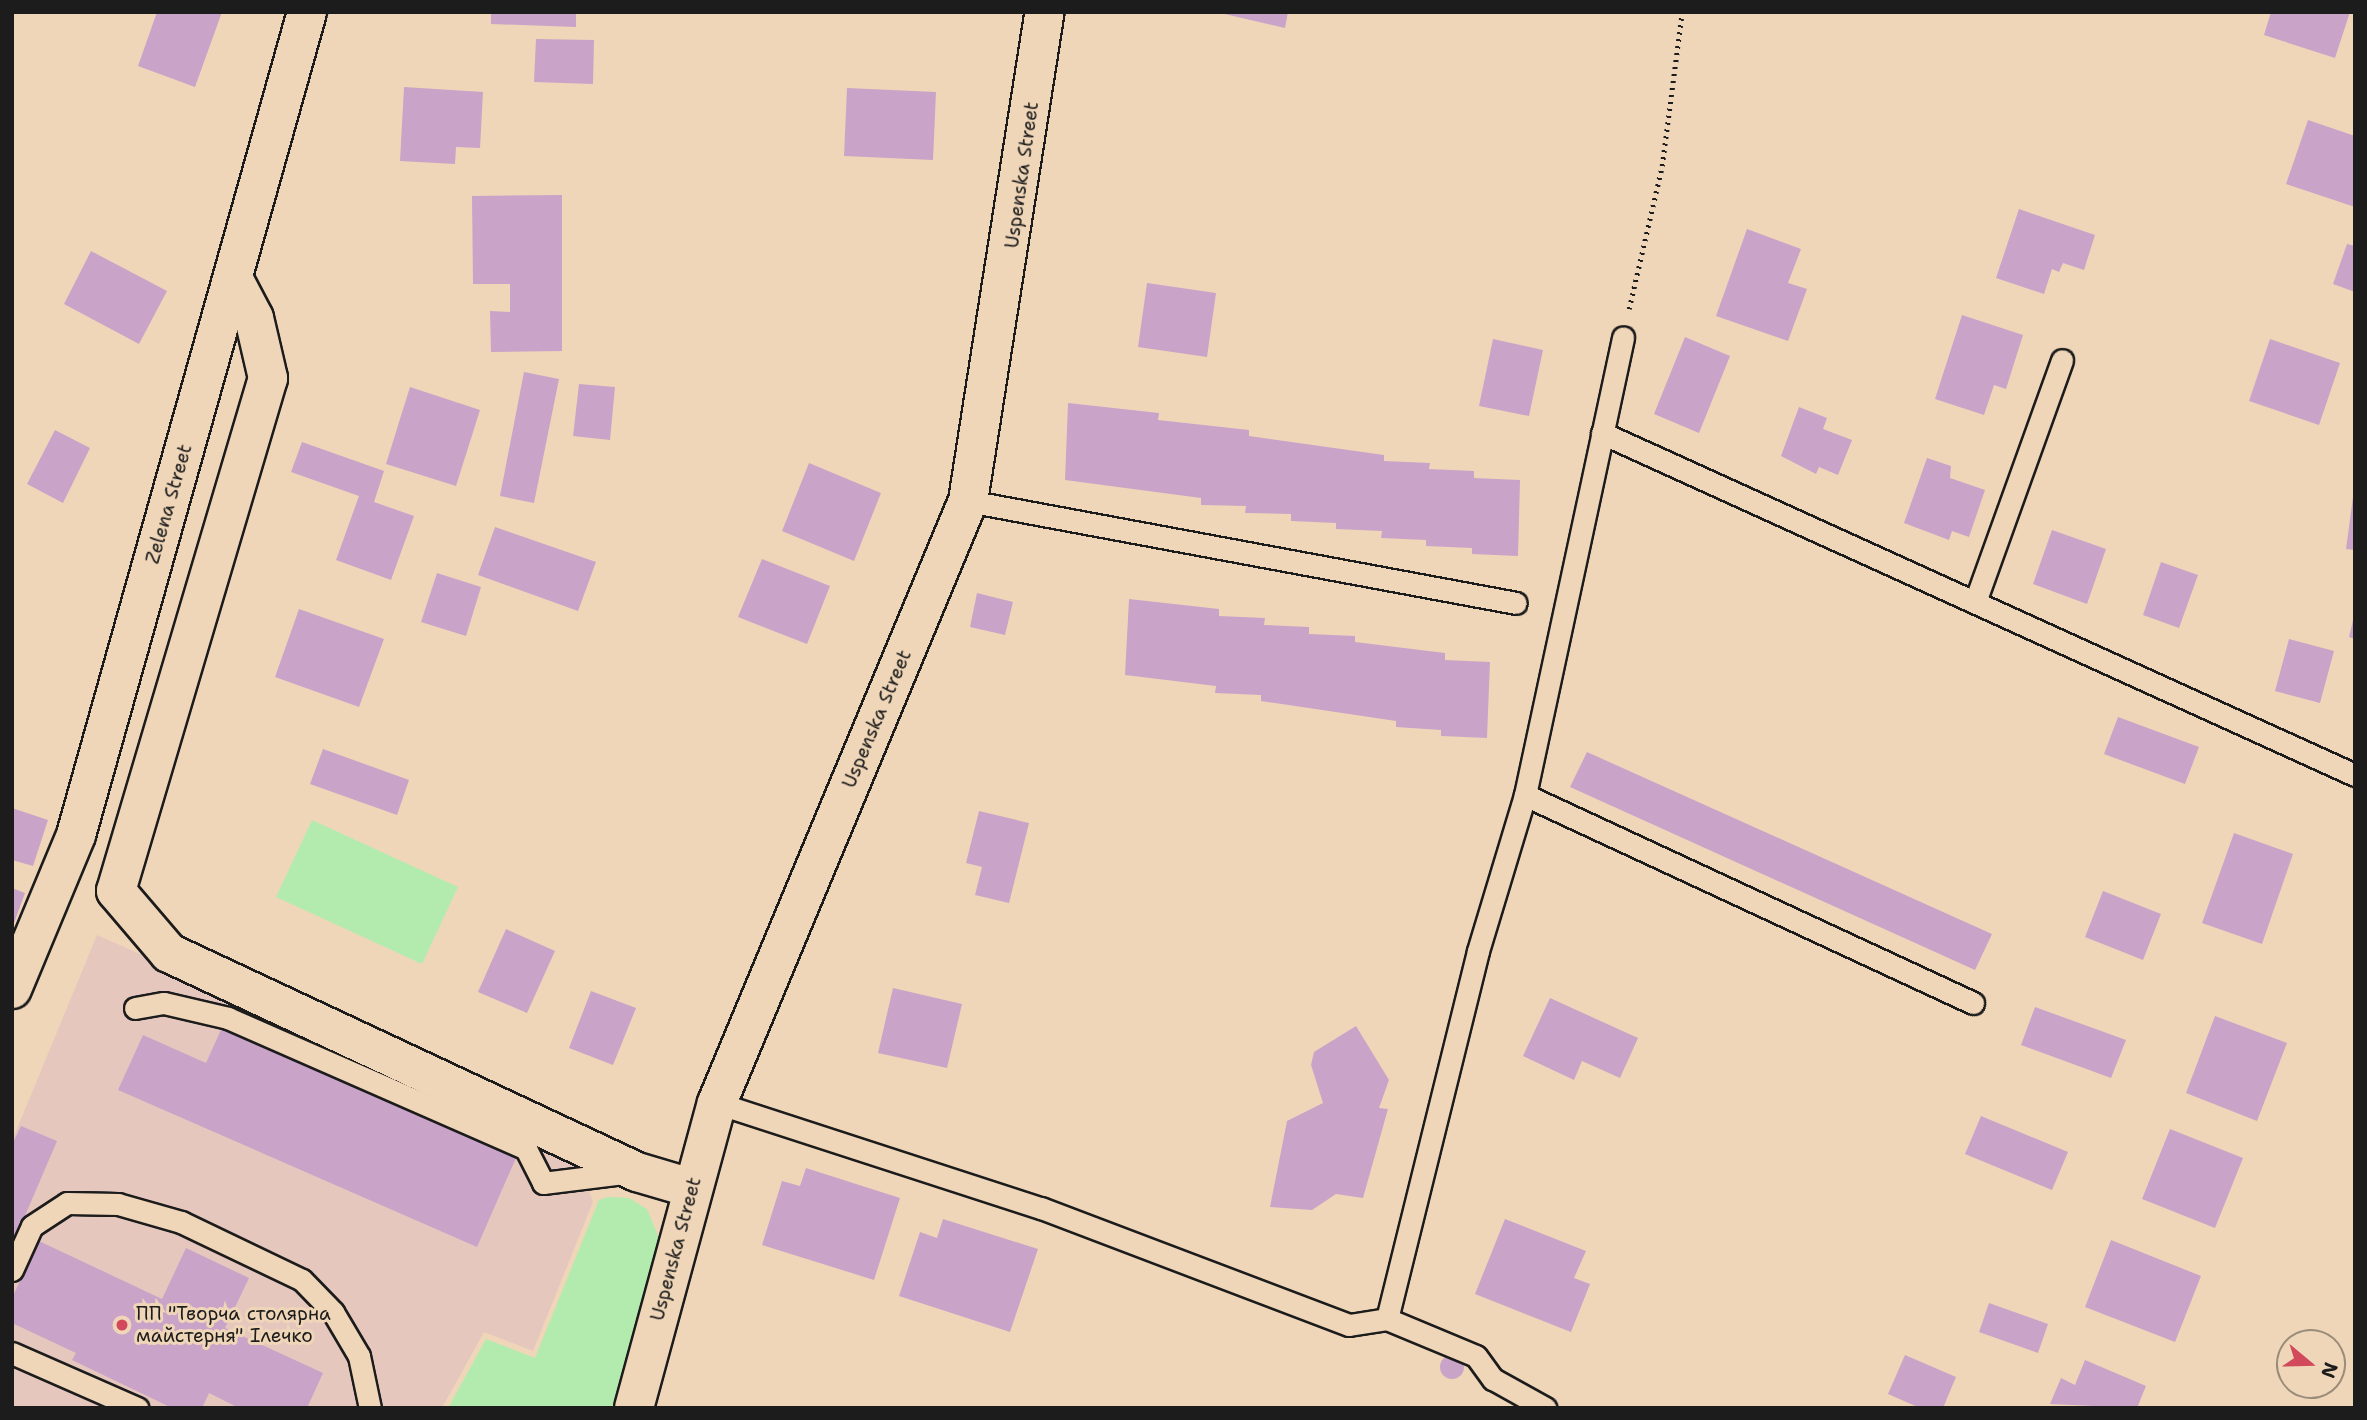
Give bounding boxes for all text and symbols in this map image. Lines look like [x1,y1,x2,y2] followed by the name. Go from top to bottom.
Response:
[1000,100,1044,250] street label: Uspenska Street
[141,442,197,566] street label: Zelena Street
[838,646,916,792] street label: Uspenska Street
[646,1175,706,1323] street label: Uspenska Street
[136,1303,331,1347] place label: ПП "Творча столярна майстерня" Ілечко
[114,1317,130,1333] marker: ПП "Творча столярна майстерня" Ілечко
[2276,1329,2346,1399] north arrow
[2315,1359,2344,1382] text: N

